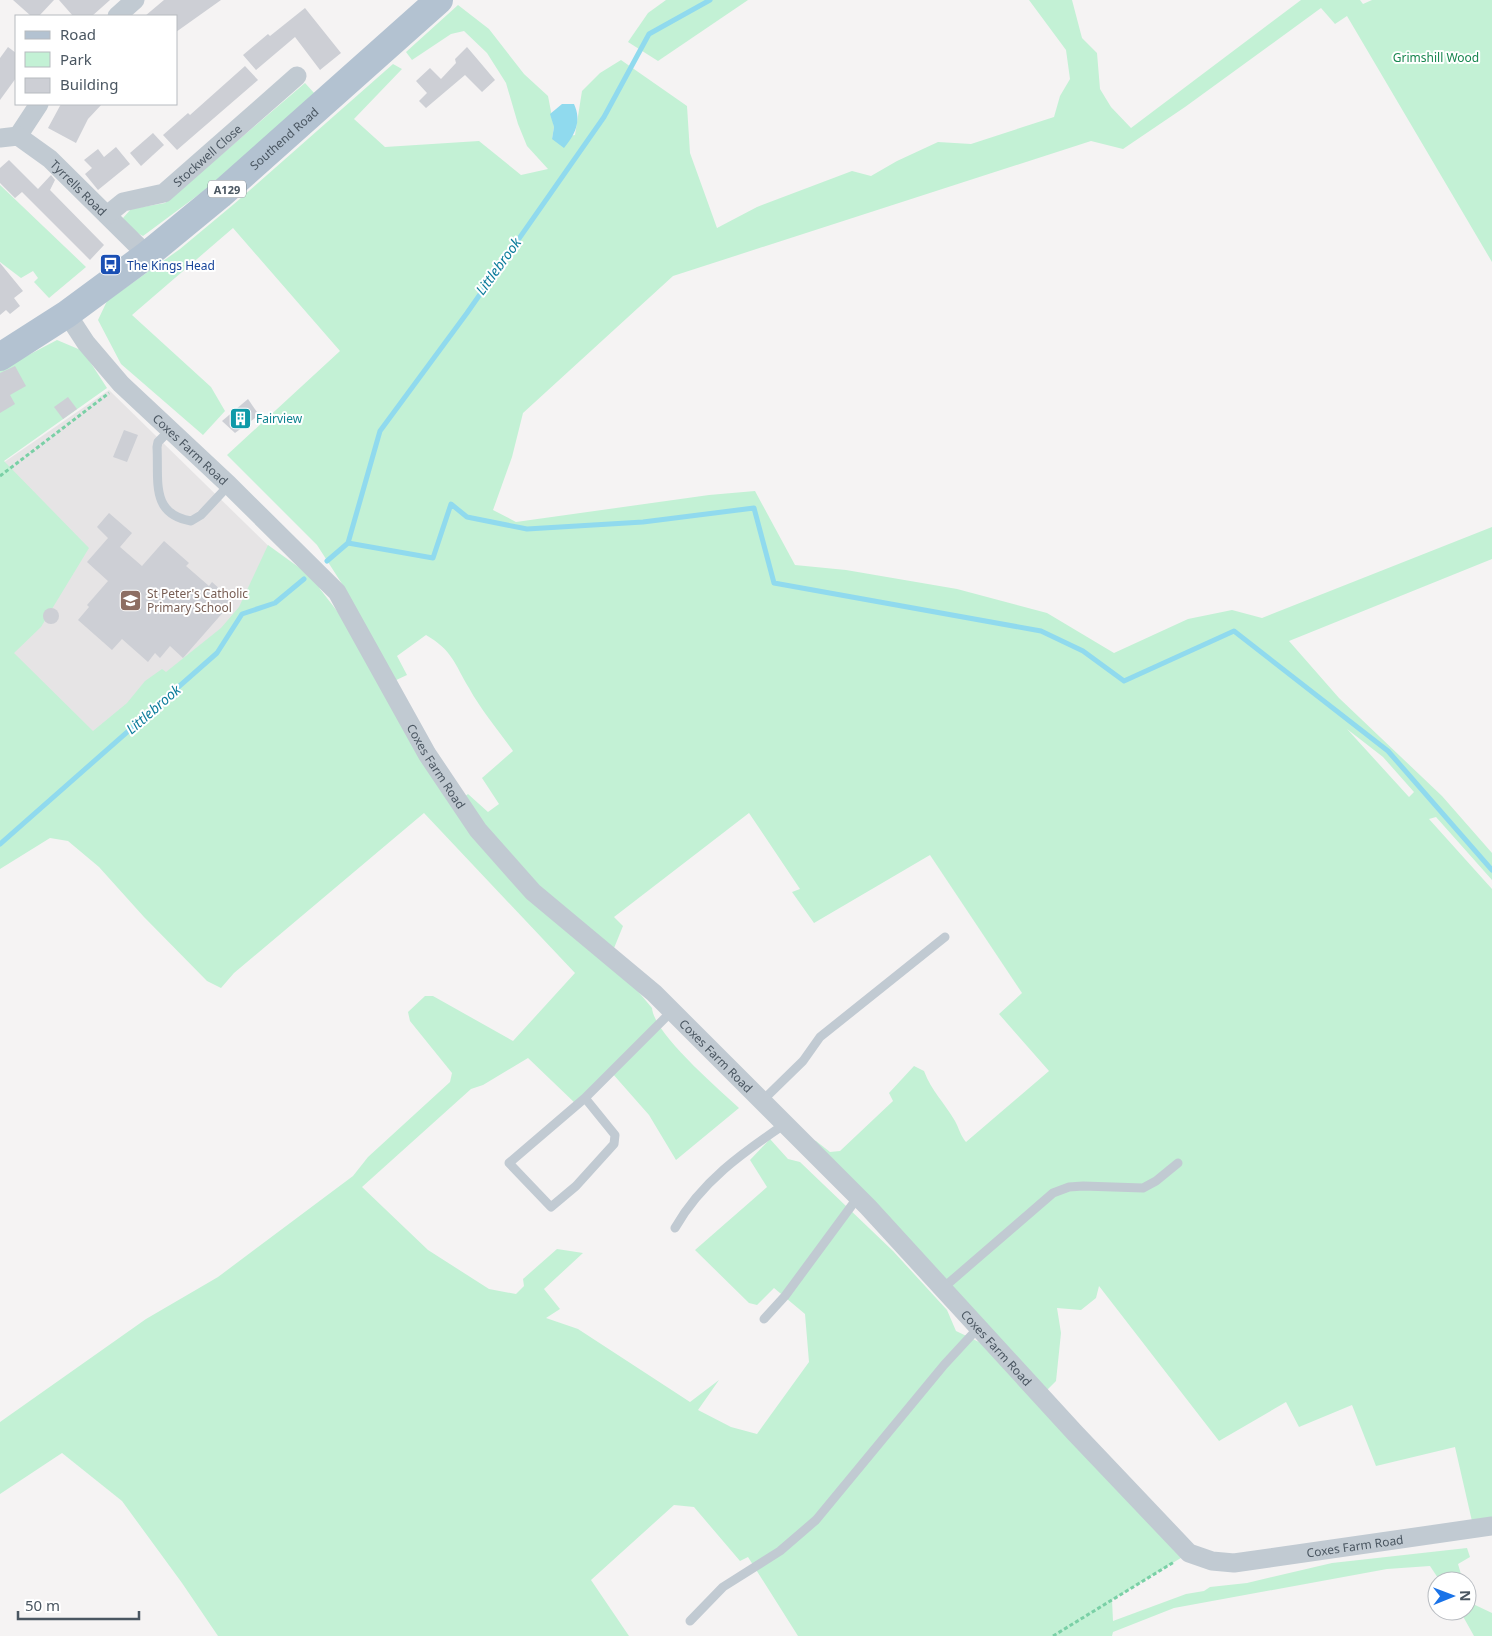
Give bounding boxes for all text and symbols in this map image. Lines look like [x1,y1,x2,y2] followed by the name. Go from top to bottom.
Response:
[15,15,178,105] legend
[60,24,96,44] text: Road
[60,49,92,69] text: Park
[1393,49,1479,66] park label: Grimshill Wood
[60,74,118,94] text: Building
[246,103,322,173] street label: Southend Road
[169,120,245,190] street label: Stockwell Close
[47,156,111,219] street label: Tyrrells Road
[208,180,246,198] road number: A129
[471,233,526,298] water label: Littlebrook
[99,253,123,277] bus stop icon: The Kings Head
[127,257,215,274] place label: The Kings Head
[228,406,252,430] building icon: Fairview
[149,410,232,489] street label: Coxes Farm Road
[256,410,303,427] place label: Fairview
[147,585,248,616] place label: St Peter's Catholic Primary School
[119,588,143,612] school or university icon: St Peter's Catholic Primary School
[122,679,185,738] water label: Littlebrook
[403,721,470,812] street label: Coxes Farm Road
[676,1015,757,1096] street label: Coxes Farm Road
[957,1306,1036,1389] street label: Coxes Farm Road
[1305,1530,1404,1561] street label: Coxes Farm Road
[1427,1571,1477,1621] north arrow
[18,1588,139,1620] scale bar
[1456,1590,1475,1602] text: N
[25,1595,60,1615] text: 50 m

